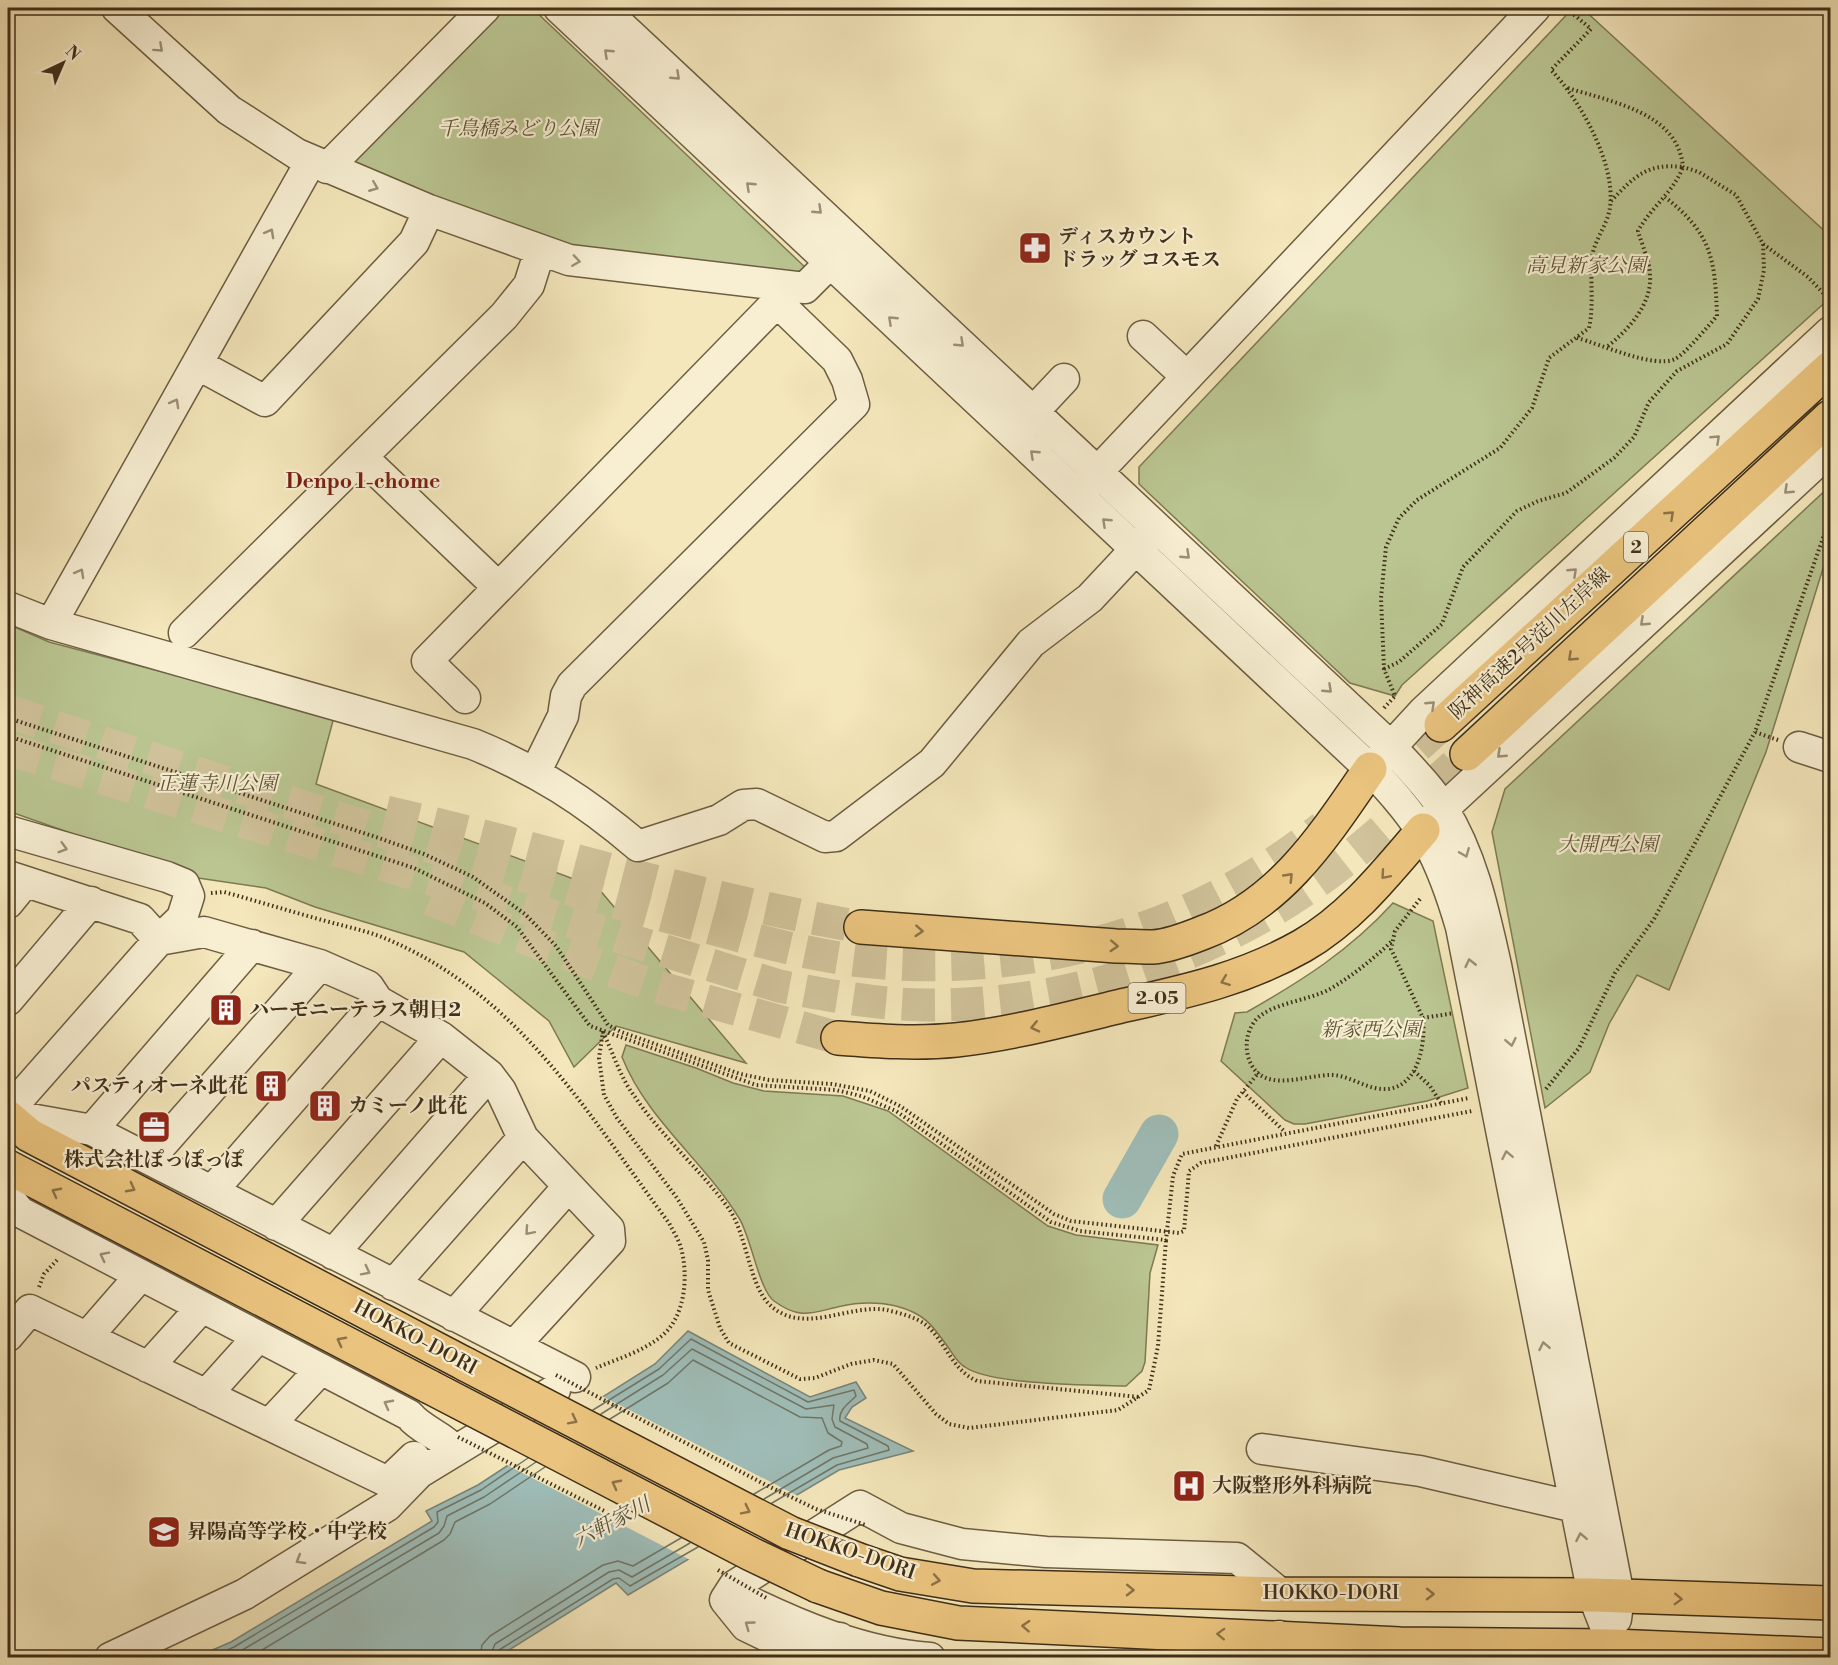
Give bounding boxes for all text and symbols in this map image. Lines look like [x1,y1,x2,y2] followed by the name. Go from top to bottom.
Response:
[33,33,93,93] north arrow
[61,41,84,65] text: N
[153,41,163,52] one-way arrow
[604,49,614,60] one-way arrow
[669,69,679,80] one-way arrow
[438,117,601,142] park label: 千鳥橋みどり公園
[367,180,378,192] one-way arrow
[746,183,757,194] one-way arrow
[811,203,822,214] one-way arrow
[1058,225,1221,273] place label: ディスカウント ドラッグ コスモス
[263,229,275,239] one-way arrow
[1017,230,1053,266] pharmacy icon: ディスカウント ドラッグ コスモス
[572,254,581,266] one-way arrow
[1526,254,1649,279] park label: 高見新家公園
[888,316,899,327] one-way arrow
[953,336,964,347] one-way arrow
[168,399,180,409] one-way arrow
[1709,435,1720,446] one-way arrow
[1030,450,1041,461] one-way arrow
[286,469,440,495] district label: Denpo 1-chome
[1784,483,1794,494] one-way arrow
[1663,511,1674,522] one-way arrow
[1103,518,1114,529] one-way arrow
[1624,532,1648,562] road number: 2
[1179,548,1189,559] one-way arrow
[1444,563,1616,725] street label: 阪神高速2号淀川左岸線
[1567,568,1577,579] one-way arrow
[73,569,84,579] one-way arrow
[1640,615,1651,626] one-way arrow
[1568,650,1579,661] one-way arrow
[1321,682,1331,693] one-way arrow
[1424,701,1434,712] one-way arrow
[1497,747,1508,758] one-way arrow
[157,772,280,797] park label: 正蓮寺川公園
[1558,833,1661,858] park label: 大開西公園
[58,841,68,853] one-way arrow
[1458,846,1470,857] one-way arrow
[1381,868,1392,878] one-way arrow
[1282,873,1293,883] one-way arrow
[915,924,924,937] one-way arrow
[1109,939,1118,952] one-way arrow
[1464,958,1477,968] one-way arrow
[1220,974,1231,986] one-way arrow
[1128,983,1186,1013] road number: 2-05
[208,992,244,1028] building icon: ハーモニーテラス朝日2
[249,998,461,1023] place label: ハーモニーテラス朝日2
[1321,1018,1424,1043] park label: 新家西公園
[1030,1019,1040,1032] one-way arrow
[1504,1037,1517,1047] one-way arrow
[253,1068,289,1104] building icon: パスティオーネ此花
[71,1074,248,1099] place label: パスティオーネ此花
[307,1088,343,1124] building icon: カミーノ此花
[348,1094,468,1119] place label: カミーノ此花
[136,1109,172,1145] office icon: 株式会社ぽっぽっぽ
[64,1148,244,1173] place label: 株式会社ぽっぽっぽ
[1501,1150,1514,1160] one-way arrow
[124,1181,135,1192] one-way arrow
[52,1188,62,1199] one-way arrow
[525,1224,536,1235] one-way arrow
[99,1252,110,1263] one-way arrow
[360,1264,371,1275] one-way arrow
[349,1295,482,1381] street label: HOKKO-DORI
[336,1336,347,1348] one-way arrow
[1538,1341,1551,1351] one-way arrow
[383,1400,394,1412] one-way arrow
[566,1413,577,1424] one-way arrow
[1171,1468,1207,1504] hospital icon: 大阪整形外科病院
[1212,1474,1372,1499] place label: 大阪整形外科病院
[612,1480,623,1491] one-way arrow
[569,1491,657,1554] water label: 六軒家川
[740,1503,750,1514] one-way arrow
[146,1514,182,1550] school or university icon: 昇陽高等学校・中学校
[781,1518,919,1586] street label: HOKKO-DORI
[187,1520,387,1545] place label: 昇陽高等学校・中学校
[1576,1533,1589,1543] one-way arrow
[296,1553,306,1565] one-way arrow
[930,1573,940,1586] one-way arrow
[1263,1581,1400,1606] street label: HOKKO-DORI
[1126,1584,1135,1596] one-way arrow
[1426,1588,1435,1600] one-way arrow
[1673,1592,1682,1605] one-way arrow
[1022,1619,1031,1632] one-way arrow
[744,1621,755,1632] one-way arrow
[1217,1628,1226,1641] one-way arrow

